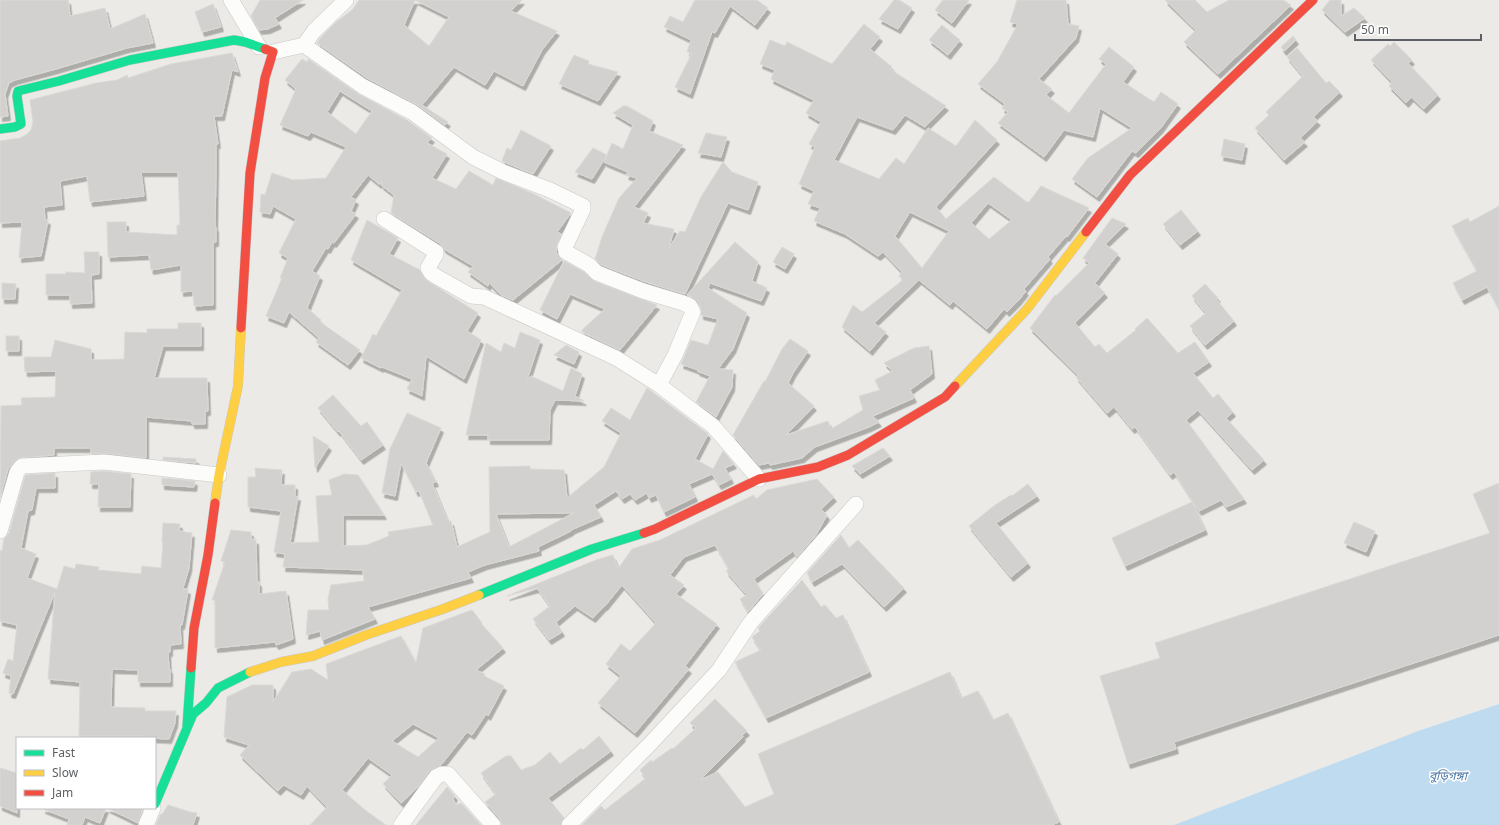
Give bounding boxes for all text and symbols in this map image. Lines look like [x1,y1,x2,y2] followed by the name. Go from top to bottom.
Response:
[1355,16,1481,42] scale bar
[1361,21,1389,38] text: 50 m
[16,737,156,809] legend
[52,744,76,761] text: Fast
[52,764,79,781] text: Slow
[1429,767,1470,784] water label: বুড়িগঙ্গা
[51,784,73,801] text: Jam

